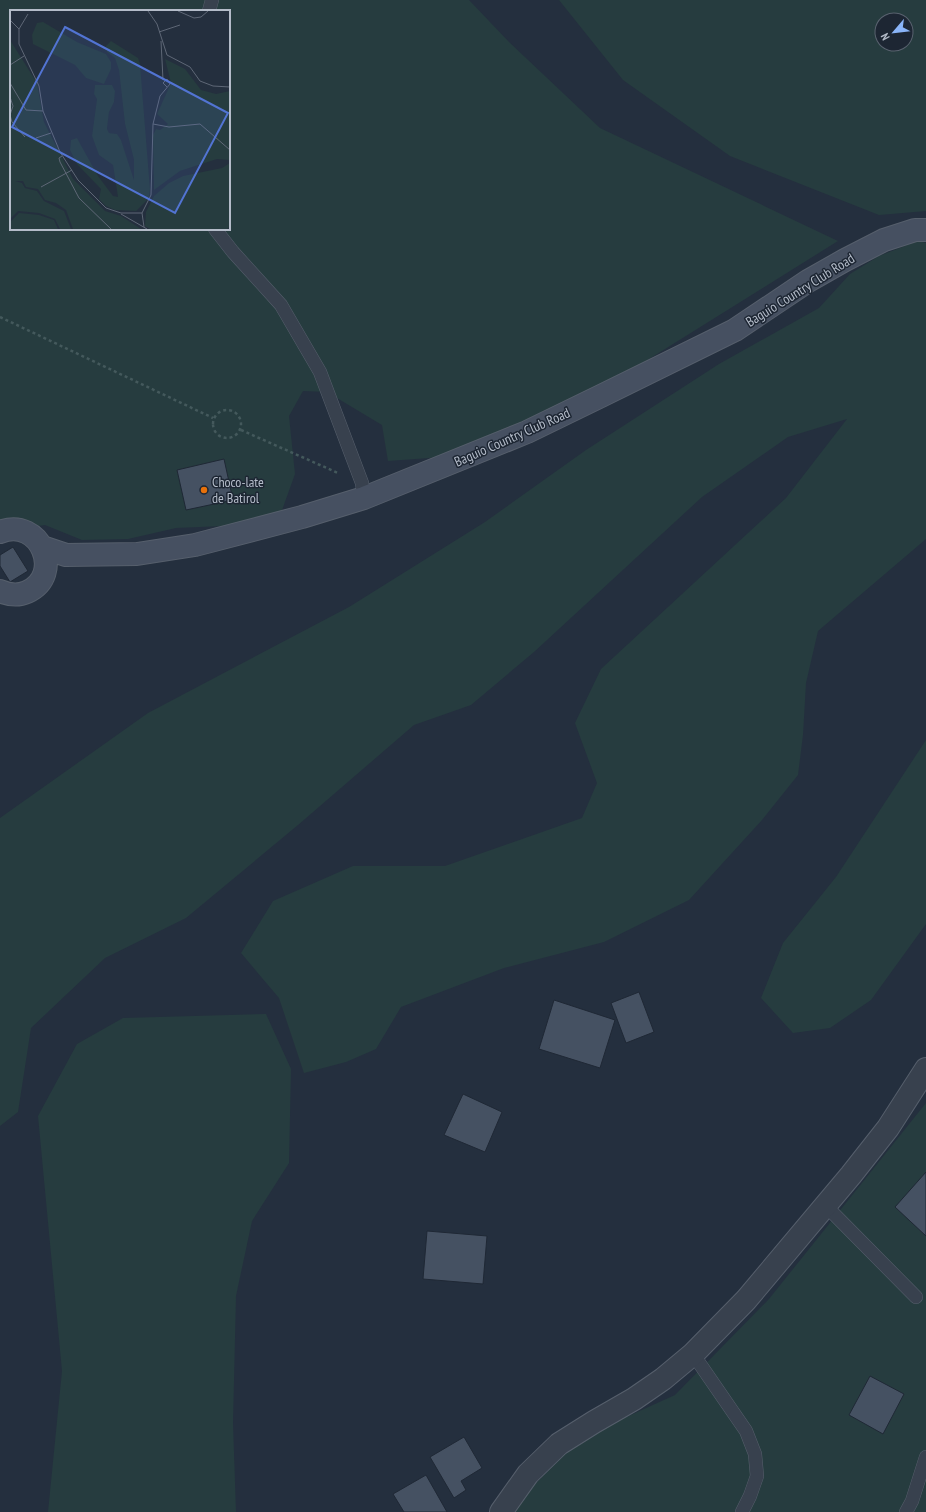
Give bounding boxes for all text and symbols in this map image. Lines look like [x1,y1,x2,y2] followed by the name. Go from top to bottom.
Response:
[10,10,230,230] inset map
[874,12,914,52] north arrow
[878,31,893,43] text: N
[742,249,858,331] street label: Baguio Country Club Road
[451,403,573,471] street label: Baguio Country Club Road
[212,473,264,507] place label: Choco-late de Batirol
[199,485,209,495] marker: Choco-late de Batirol

